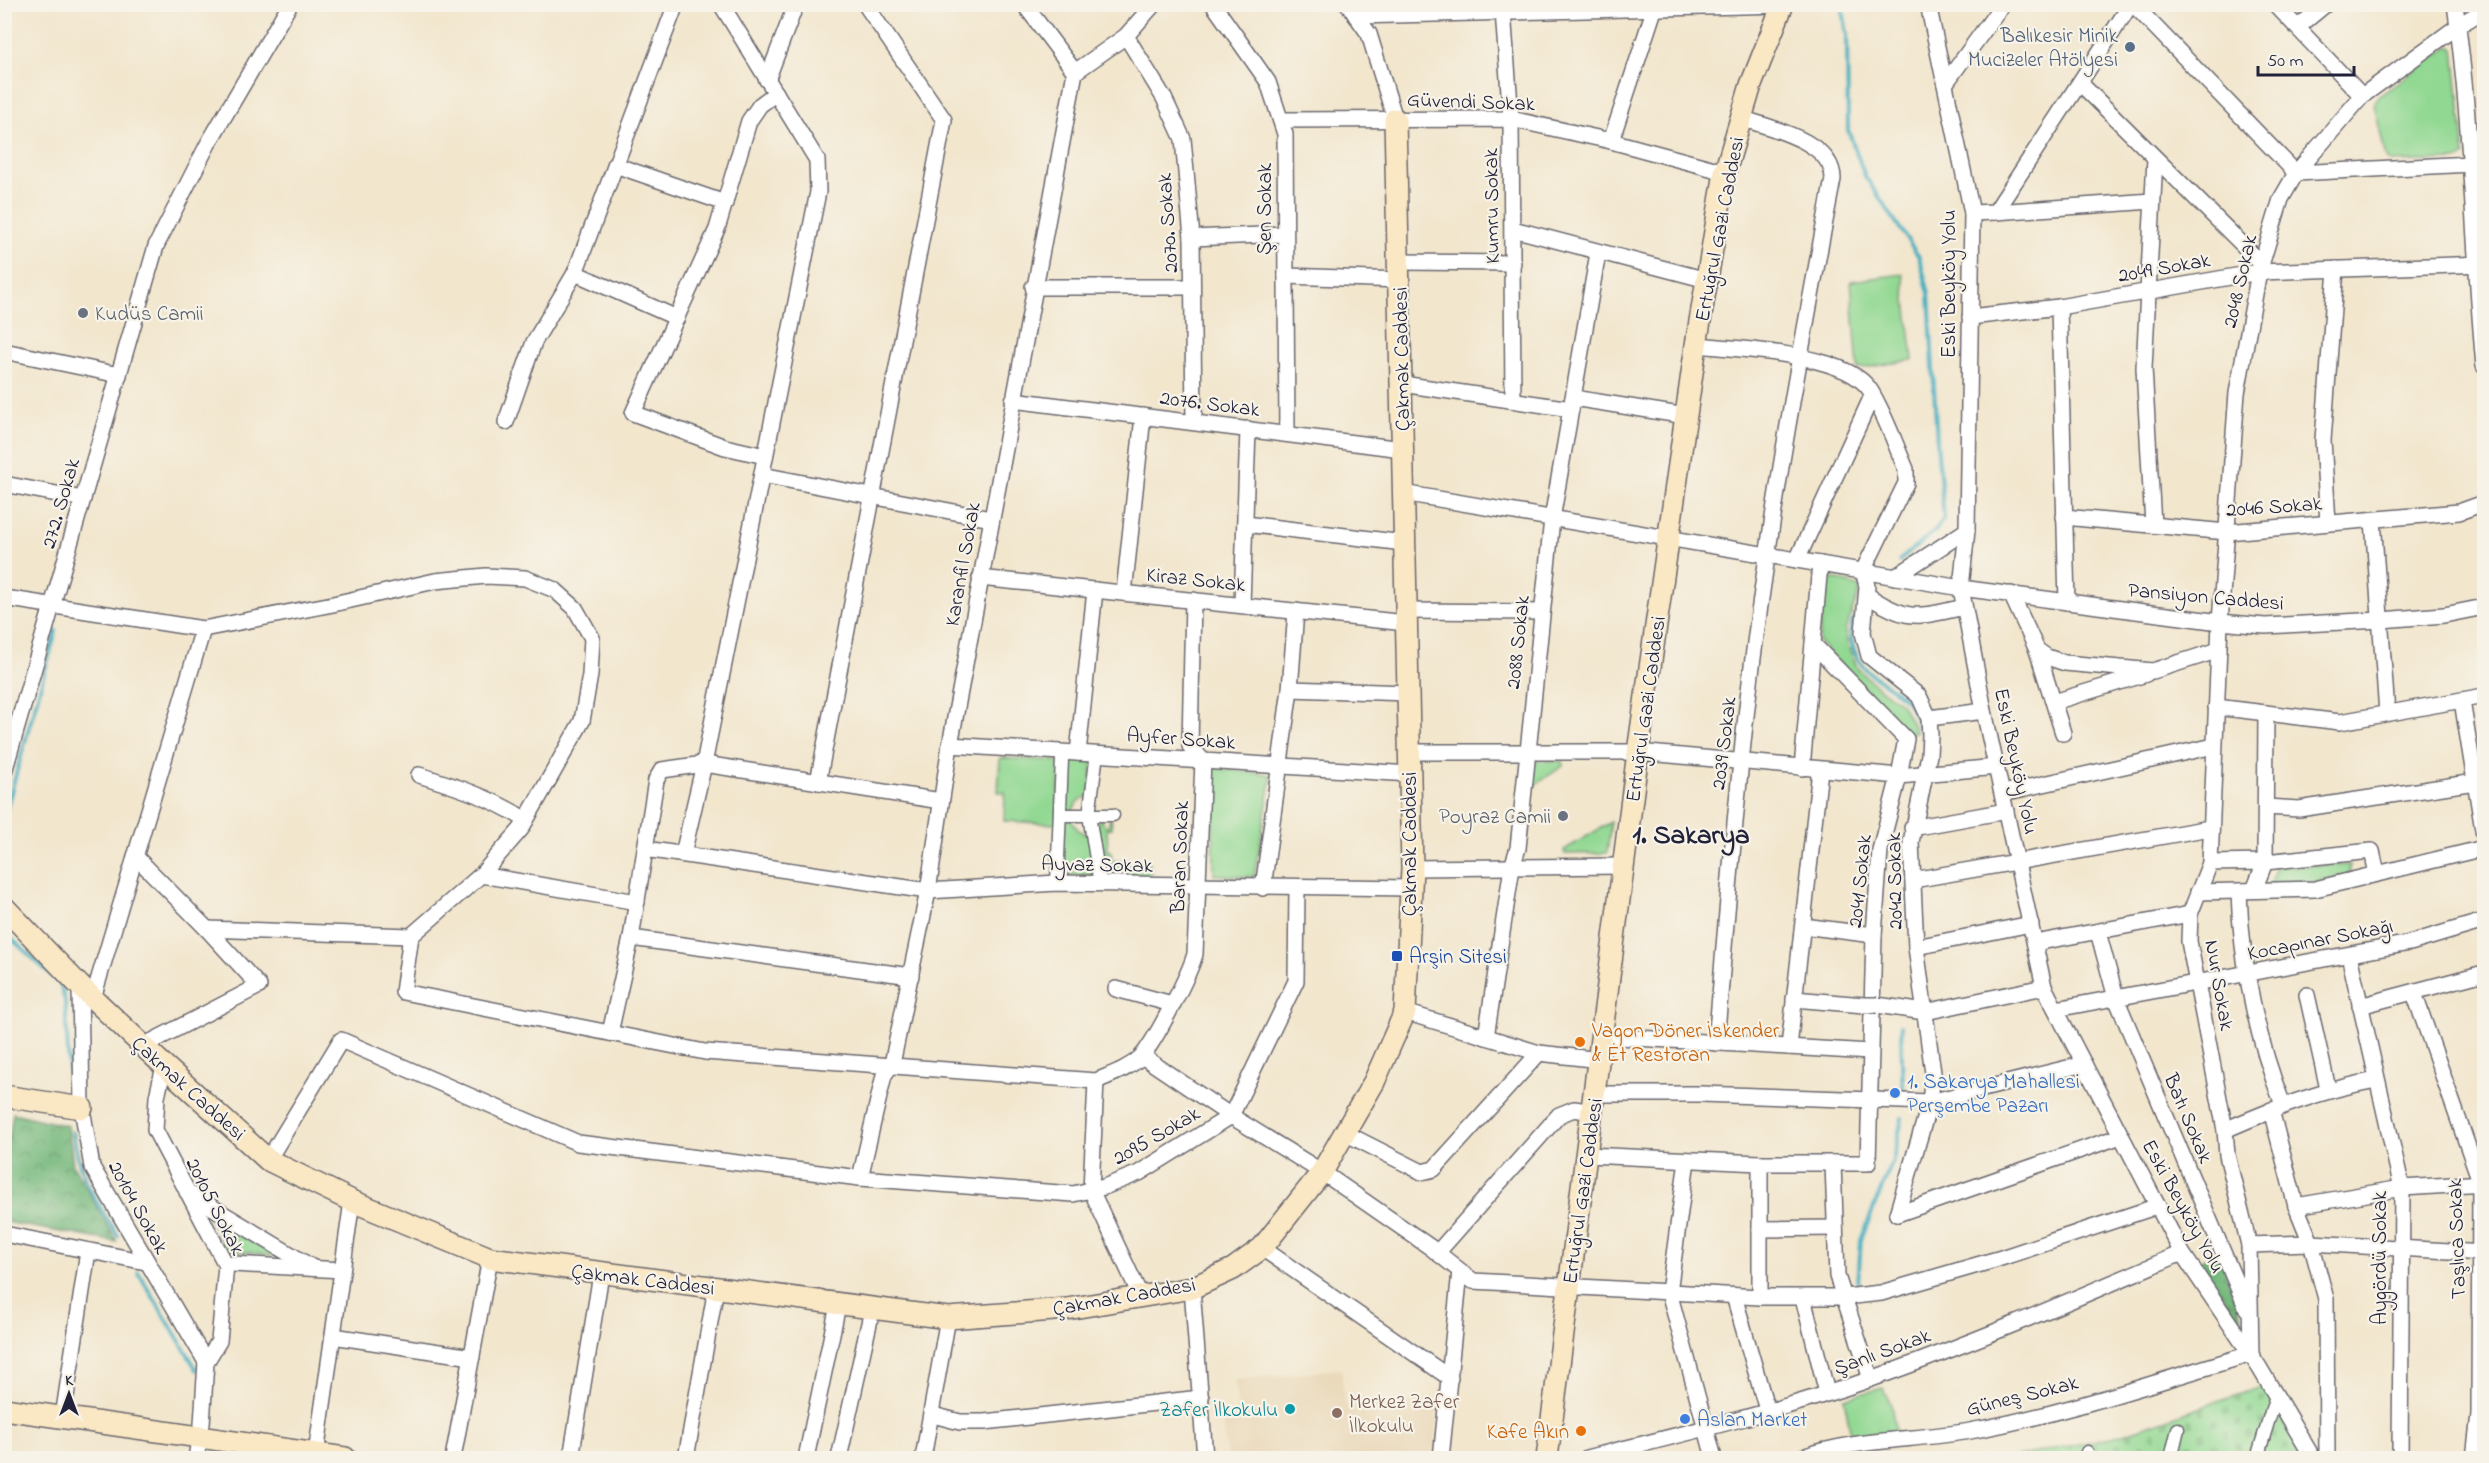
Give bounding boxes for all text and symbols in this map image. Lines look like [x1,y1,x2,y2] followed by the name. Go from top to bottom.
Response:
[1968,22,2119,78] place label: Balıkesir Minik Mucizeler Atölyesi
[2258,39,2354,77] scale bar
[2123,40,2137,54] marker: Balıkesir Minik Mucizeler Atölyesi
[2267,49,2304,75] text: 50 m
[1406,86,1536,120] street label: Güvendi Sokak
[1688,134,1756,325] street label: Ertuğrul Gazi Caddesi
[1477,147,1509,264] street label: Kumru Sokak
[1251,162,1281,255] street label: Şen Sokak
[1150,171,1187,274] street label: 2070. Sokak
[1935,210,1967,358] street label: Eski Beyköy Yolu
[2216,231,2266,331] street label: 2048 Sokak
[2116,246,2214,292] street label: 2049 Sokak
[1387,286,1419,431] street label: Çakmak Caddesi
[95,300,204,330] place label: Kudüs Camii
[76,306,90,320] marker: Kudüs Camii
[1158,384,1262,426] street label: 2076. Sokak
[35,454,89,552] street label: 272. Sokak
[2225,490,2324,526] street label: 2046 Sokak
[938,499,990,629] street label: Karanfil Sokak
[1145,561,1248,601] street label: Kiraz Sokak
[2127,576,2285,622] street label: Pansiyon Caddesi
[1499,593,1539,691] street label: 2088 Sokak
[1619,614,1677,805] street label: Ertuğrul Gazi Caddesi
[1983,686,2045,838] street label: Eski Beyköy Yolu
[1704,694,1746,791] street label: 2039 Sokak
[1125,721,1237,761] street label: Ayfer Sokak
[1396,772,1426,916] street label: Çakmak Caddesi
[1164,800,1198,915] street label: Baran Sokak
[1439,803,1551,835] place label: Poyraz Camii
[1556,809,1570,823] marker: Poyraz Camii
[1632,817,1750,856] district label: 1. Sakarya
[1880,831,1912,930] street label: 2042 Sokak
[1841,832,1881,929] street label: 2041 Sokak
[1041,850,1154,884] street label: Ayvaz Sokak
[2245,912,2396,972] street label: Kocapınar Sokağı
[2195,938,2241,1034] street label: Nur Sokak
[1409,943,1507,973] place label: Arşin Sitesi
[1390,949,1404,963] marker: Arşin Sitesi
[1591,1017,1780,1071] place label: Vagon Döner İskender & Et Restoran
[124,1030,251,1149] street label: Çakmak Caddesi
[1573,1035,1587,1049] marker: Vagon Döner İskender & Et Restoran
[1907,1068,2080,1122] place label: 1. Sakarya Mahallesi Perşembe Pazarı
[2154,1068,2220,1169] street label: Batı Sokak
[1888,1086,1902,1100] marker: 1. Sakarya Mahallesi Perşembe Pazarı
[1556,1096,1614,1287] street label: Ertuğrul Gazi Caddesi
[1108,1099,1207,1174] street label: 2095 Sokak
[2131,1135,2231,1280] street label: Eski Beyköy Yolu
[177,1153,252,1262] street label: 20105 Sokak
[99,1156,176,1261] street label: 20104 Sokak
[2441,1177,2475,1300] street label: Taşlıca Sokak
[2366,1190,2398,1325] street label: Aygördü Sokak
[569,1257,716,1305] street label: Çakmak Caddesi
[1051,1271,1198,1325] street label: Çakmak Caddesi
[1830,1321,1936,1384] street label: Şanlı Sokak
[39,1364,99,1424] north arrow
[1963,1368,2082,1425] street label: Güneş Sokak
[65,1369,74,1393] text: K
[1349,1388,1460,1442] place label: Merkez Zafer İlkokulu
[1159,1396,1278,1426] place label: Zafer İlkokulu
[1283,1402,1297,1416] marker: Zafer İlkokulu
[1330,1406,1344,1420] marker: Merkez Zafer İlkokulu
[1697,1406,1807,1436] place label: Aslan Market
[1678,1412,1692,1426] marker: Aslan Market
[1487,1418,1569,1448] place label: Kafe Akın
[1574,1424,1588,1438] marker: Kafe Akın

